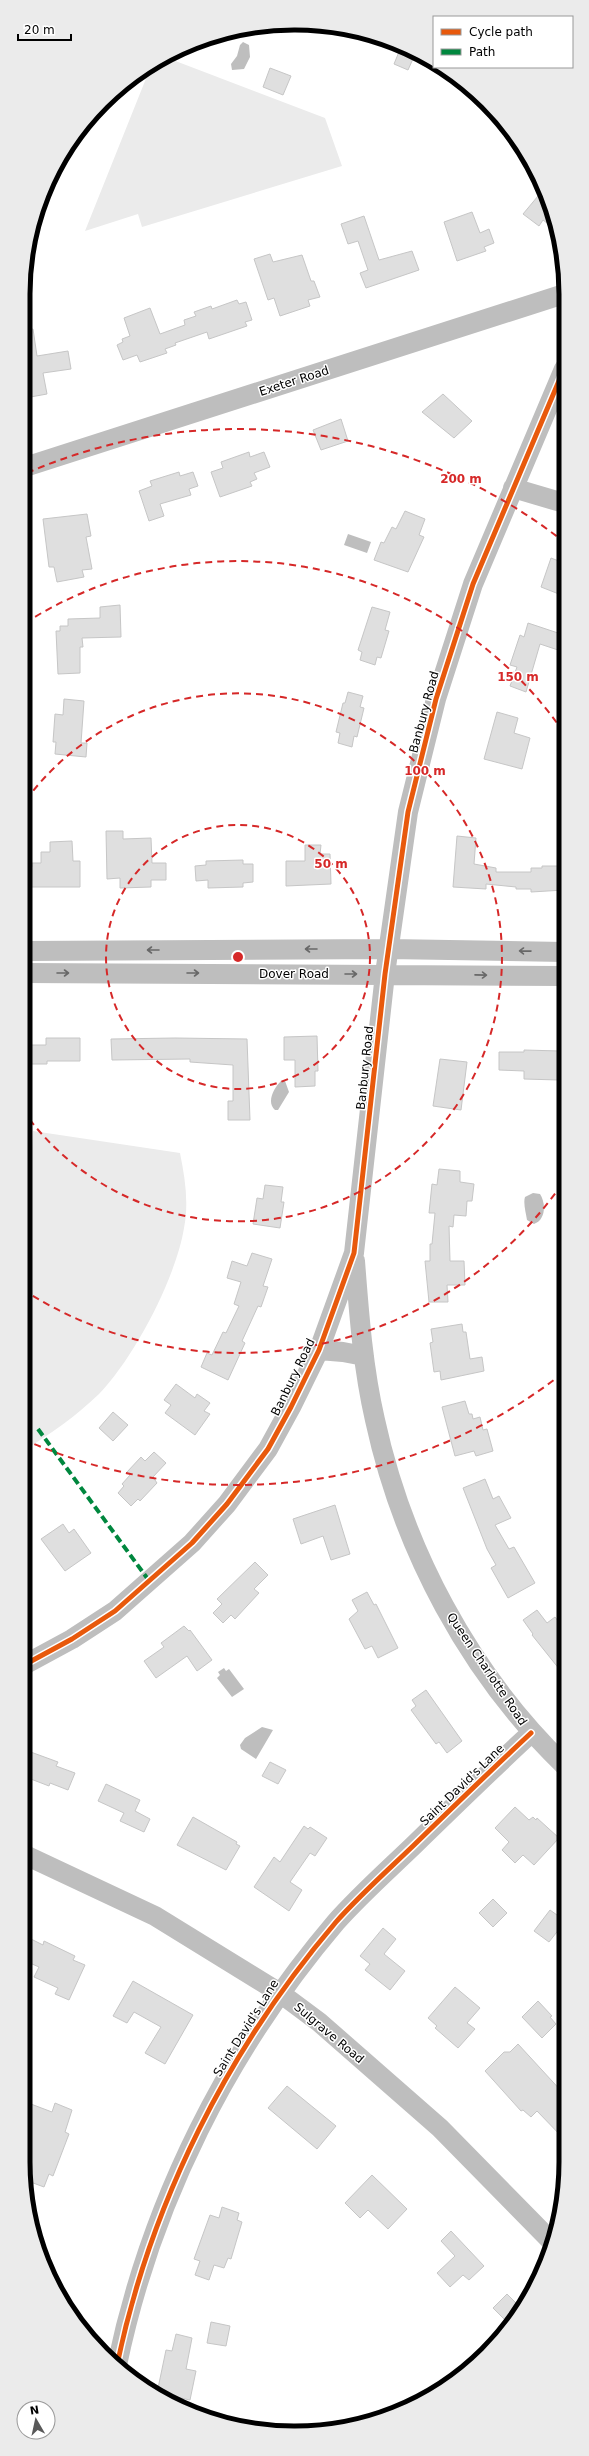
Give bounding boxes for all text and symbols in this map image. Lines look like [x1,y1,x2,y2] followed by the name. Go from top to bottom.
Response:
[18,16,71,42] scale bar
[433,16,573,68] legend
[24,23,55,37] text: 20 m
[469,25,533,39] text: Cycle path
[469,45,495,59] text: Path
[257,363,331,399] street label: Exeter Road
[440,472,482,486] text: 200 m
[406,669,442,755] street label: Banbury Road
[497,670,539,684] text: 150 m
[404,764,446,778] text: 100 m
[314,857,348,871] text: 50 m
[305,945,318,953] one-way arrow
[147,946,160,954] one-way arrow
[519,947,532,955] one-way arrow
[231,950,245,964] centre of rings
[259,967,329,981] street label: Dover Road
[56,969,69,977] one-way arrow
[186,969,199,977] one-way arrow
[344,970,357,978] one-way arrow
[474,971,487,979] one-way arrow
[354,1025,376,1111] street label: Banbury Road
[268,1336,318,1418] street label: Banbury Road
[444,1610,530,1728] street label: Queen Charlotte Road
[417,1741,507,1829] street label: Saint David's Lane
[211,1977,281,2079] street label: Saint David's Lane
[291,2000,367,2066] street label: Sulgrave Road
[16,2400,56,2440] north arrow
[29,2403,40,2418] text: N

